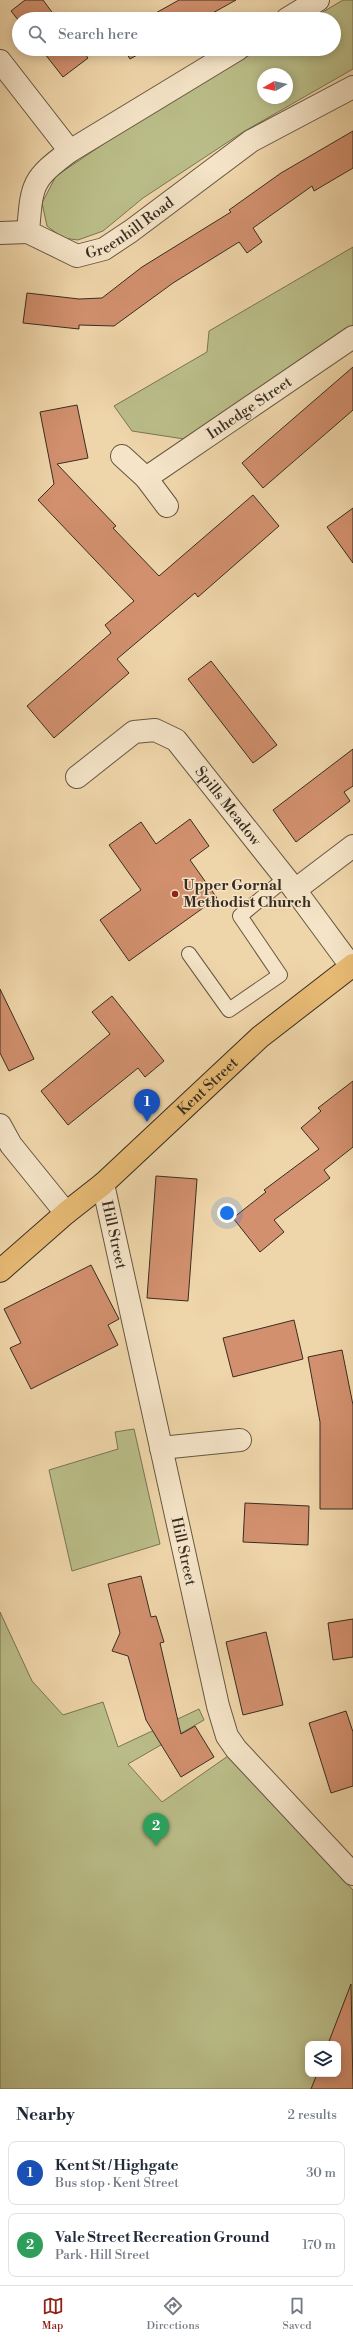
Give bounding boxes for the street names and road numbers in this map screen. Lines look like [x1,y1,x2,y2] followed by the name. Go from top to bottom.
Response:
[84,193,178,263] street label: Greenhill Road
[203,372,296,444] street label: Inhedge Street
[190,763,266,850] street label: Spills Meadow
[173,1053,243,1120] street label: Kent Street
[97,1199,131,1272] street label: Hill Street
[167,1515,200,1588] street label: Hill Street

